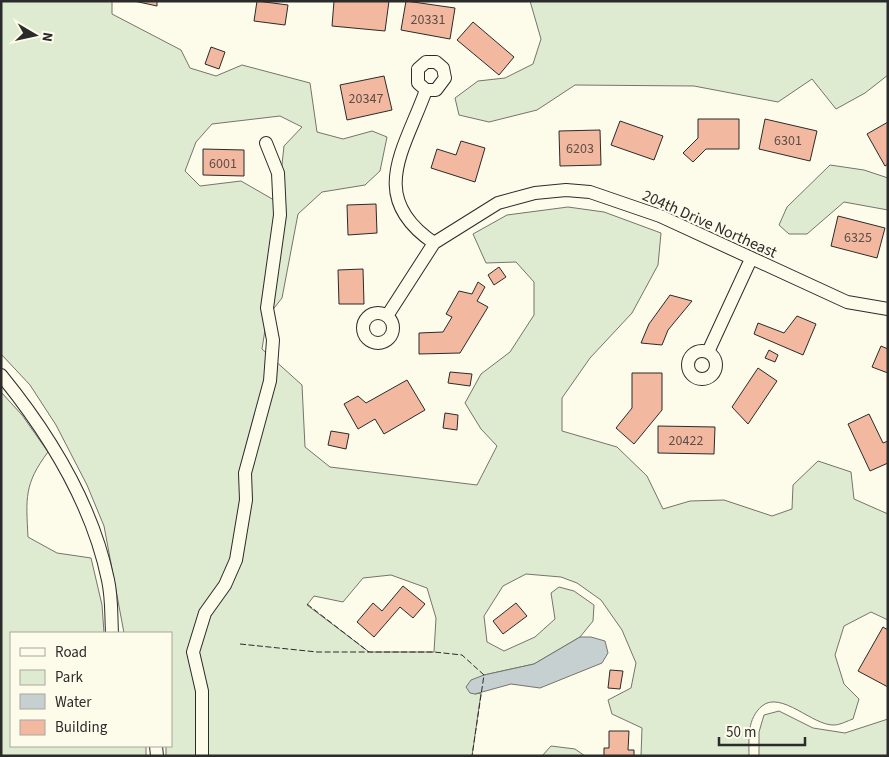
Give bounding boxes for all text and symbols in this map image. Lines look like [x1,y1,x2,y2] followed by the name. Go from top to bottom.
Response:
[10,10,60,60] north arrow
[411,10,445,30] house number: 20331
[36,31,57,43] text: N
[349,89,383,109] house number: 20347
[774,131,802,151] house number: 6301
[566,139,594,159] house number: 6203
[209,154,237,174] house number: 6001
[639,184,781,264] street label: 204th Drive Northeast
[844,228,872,248] house number: 6325
[669,431,703,451] house number: 20422
[10,632,172,747] legend
[55,642,87,663] text: Road
[55,667,84,688] text: Park
[55,692,92,713] text: Water
[719,714,805,746] scale bar
[55,717,108,738] text: Building
[726,722,756,743] text: 50 m

